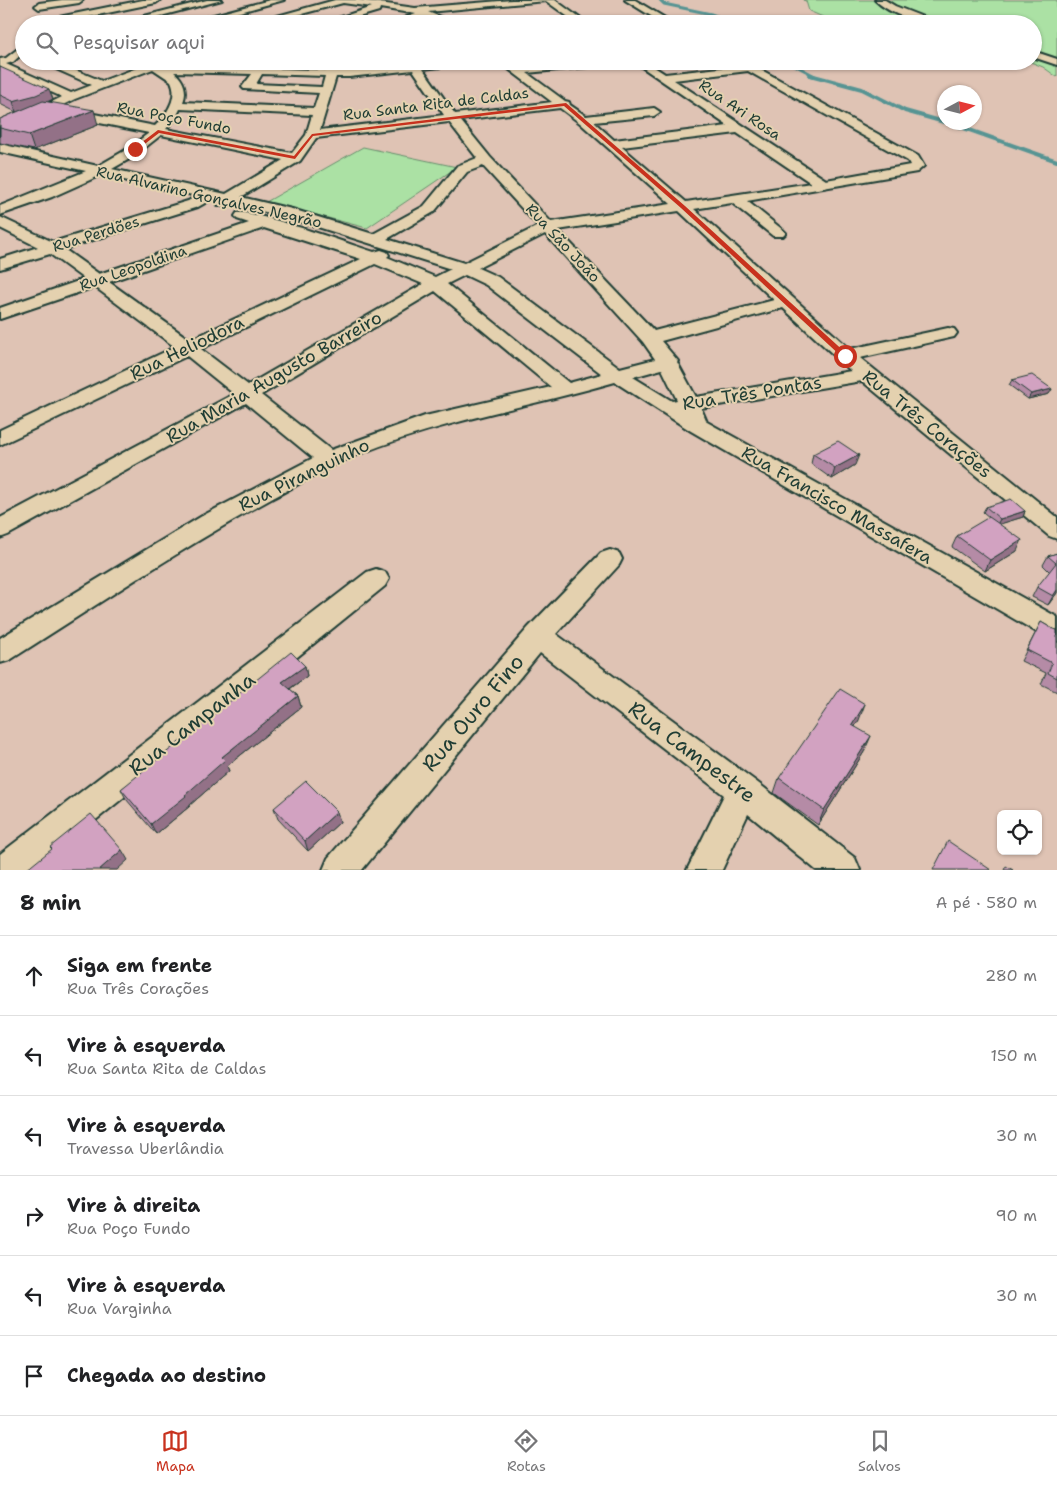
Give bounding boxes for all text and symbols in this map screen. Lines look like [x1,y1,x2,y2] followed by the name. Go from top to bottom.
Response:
[15,15,1042,70] search box
[33,29,61,57] icon: search
[73,30,205,55] text: Pesquisar aqui
[695,75,786,145] street label: Rua Ari Rosa
[342,83,530,125] street label: Rua Santa Rita de Caldas
[937,85,982,130] north arrow
[115,97,233,139] street label: Rua Poço Fundo
[124,138,147,161] route end
[94,161,324,233] street label: Rua Alvarino Gonçalves Negrão
[521,199,605,287] street label: Rua São João
[50,211,142,257] street label: Rua Perdões
[77,240,190,296] street label: Rua Leopoldina
[162,305,386,449] street label: Rua Maria Augusto Barreiro
[126,310,248,386] street label: Rua Heliodora
[834,345,857,368] route start
[857,364,997,484] street label: Rua Três Corações
[681,370,823,416] street label: Rua Três Pontas
[235,433,373,517] street label: Rua Piranguinho
[737,440,937,570] street label: Rua Francisco Massafera
[416,649,530,777] street label: Rua Ouro Fino
[123,666,261,782] street label: Rua Campanha
[623,695,761,809] street label: Rua Campestre
[997,810,1042,855] map controls
[997,810,1042,855] button: locate
[20,889,81,917] text: 8 min
[936,892,1037,913] text: A pé · 580 m
[67,953,212,978] text: Siga em frente
[20,962,48,990] icon: ahead
[985,965,1037,986] text: 280 m
[67,978,209,999] text: Rua Três Corações
[67,1033,225,1058] text: Vire à esquerda
[20,1042,48,1070] icon: left
[990,1045,1037,1066] text: 150 m
[67,1058,266,1079] text: Rua Santa Rita de Caldas
[67,1113,225,1138] text: Vire à esquerda
[20,1122,48,1150] icon: left
[996,1125,1037,1146] text: 30 m
[67,1138,224,1159] text: Travessa Uberlândia
[67,1193,200,1218] text: Vire à direita
[20,1202,48,1230] icon: right
[996,1205,1037,1226] text: 90 m
[67,1218,190,1239] text: Rua Poço Fundo
[67,1273,225,1298] text: Vire à esquerda
[20,1282,48,1310] icon: left
[996,1285,1037,1306] text: 30 m
[67,1298,172,1319] text: Rua Varginha
[20,1362,48,1390] icon: arrive
[67,1363,266,1388] text: Chegada ao destino
[156,1427,195,1475] tab: Mapa
[507,1427,546,1475] tab: Rotas
[858,1427,901,1475] tab: Salvos

